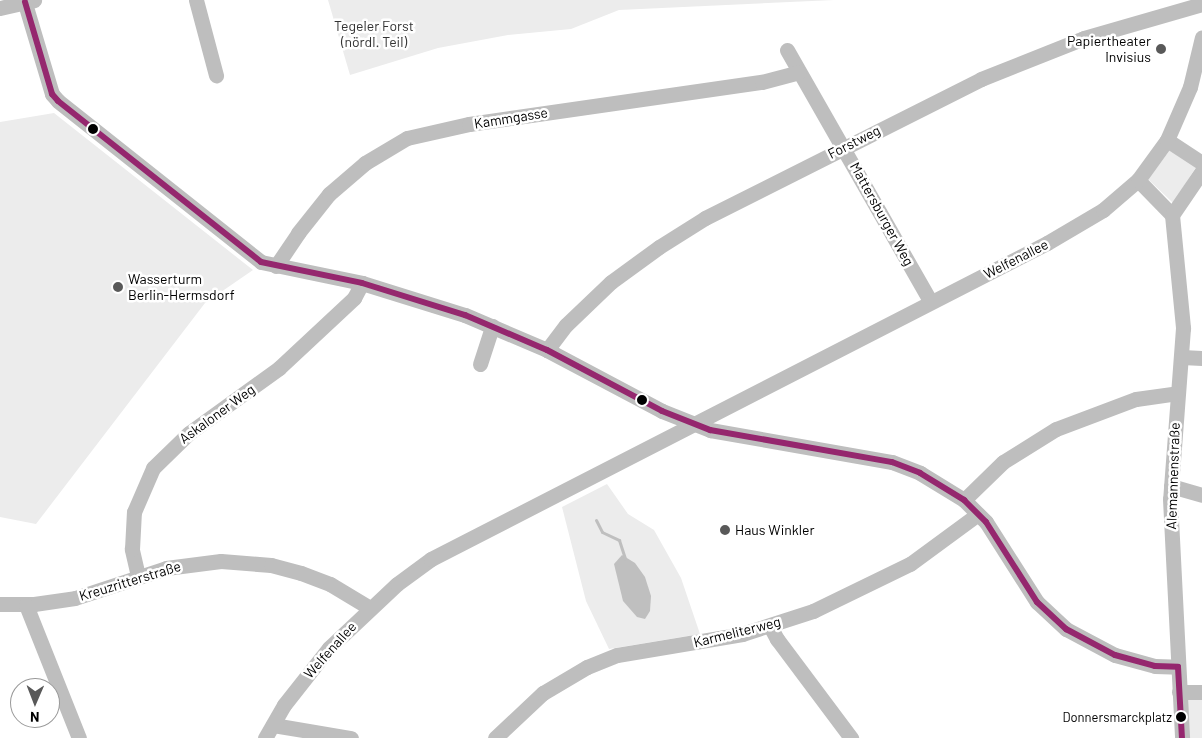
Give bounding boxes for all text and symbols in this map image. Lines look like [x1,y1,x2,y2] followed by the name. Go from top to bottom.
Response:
[334,18,414,50] park label: Tegeler Forst (nördl. Teil)
[1067,33,1151,65] place label: Papiertheater Invisius
[1155,43,1167,55] marker: Papiertheater Invisius
[473,104,549,132] street label: Kammgasse
[825,122,883,162] street label: Forstweg
[88,124,98,134] unlabelled marker
[847,159,917,269] street label: Mattersburger Weg
[981,236,1051,282] street label: Welfenallee
[128,271,235,304] place label: Wasserturm Berlin-Hermsdorf
[112,281,124,293] marker: Wasserturm Berlin-Hermsdorf
[176,381,258,447] street label: Askaloner Weg
[637,395,647,405] unlabelled marker
[1163,422,1183,530] street label: Alemannenstraße
[735,522,815,538] place label: Haus Winkler
[719,524,731,536] marker: Haus Winkler
[77,558,183,604] street label: Kreuzritterstraße
[692,613,782,651] street label: Karmeliterweg
[300,618,360,682] street label: Welfenallee
[10,678,60,728] north arrow
[30,709,40,726] text: N
[1062,709,1172,725] place label: Donnersmarckplatz
[1176,712,1186,722] marker: Donnersmarckplatz

